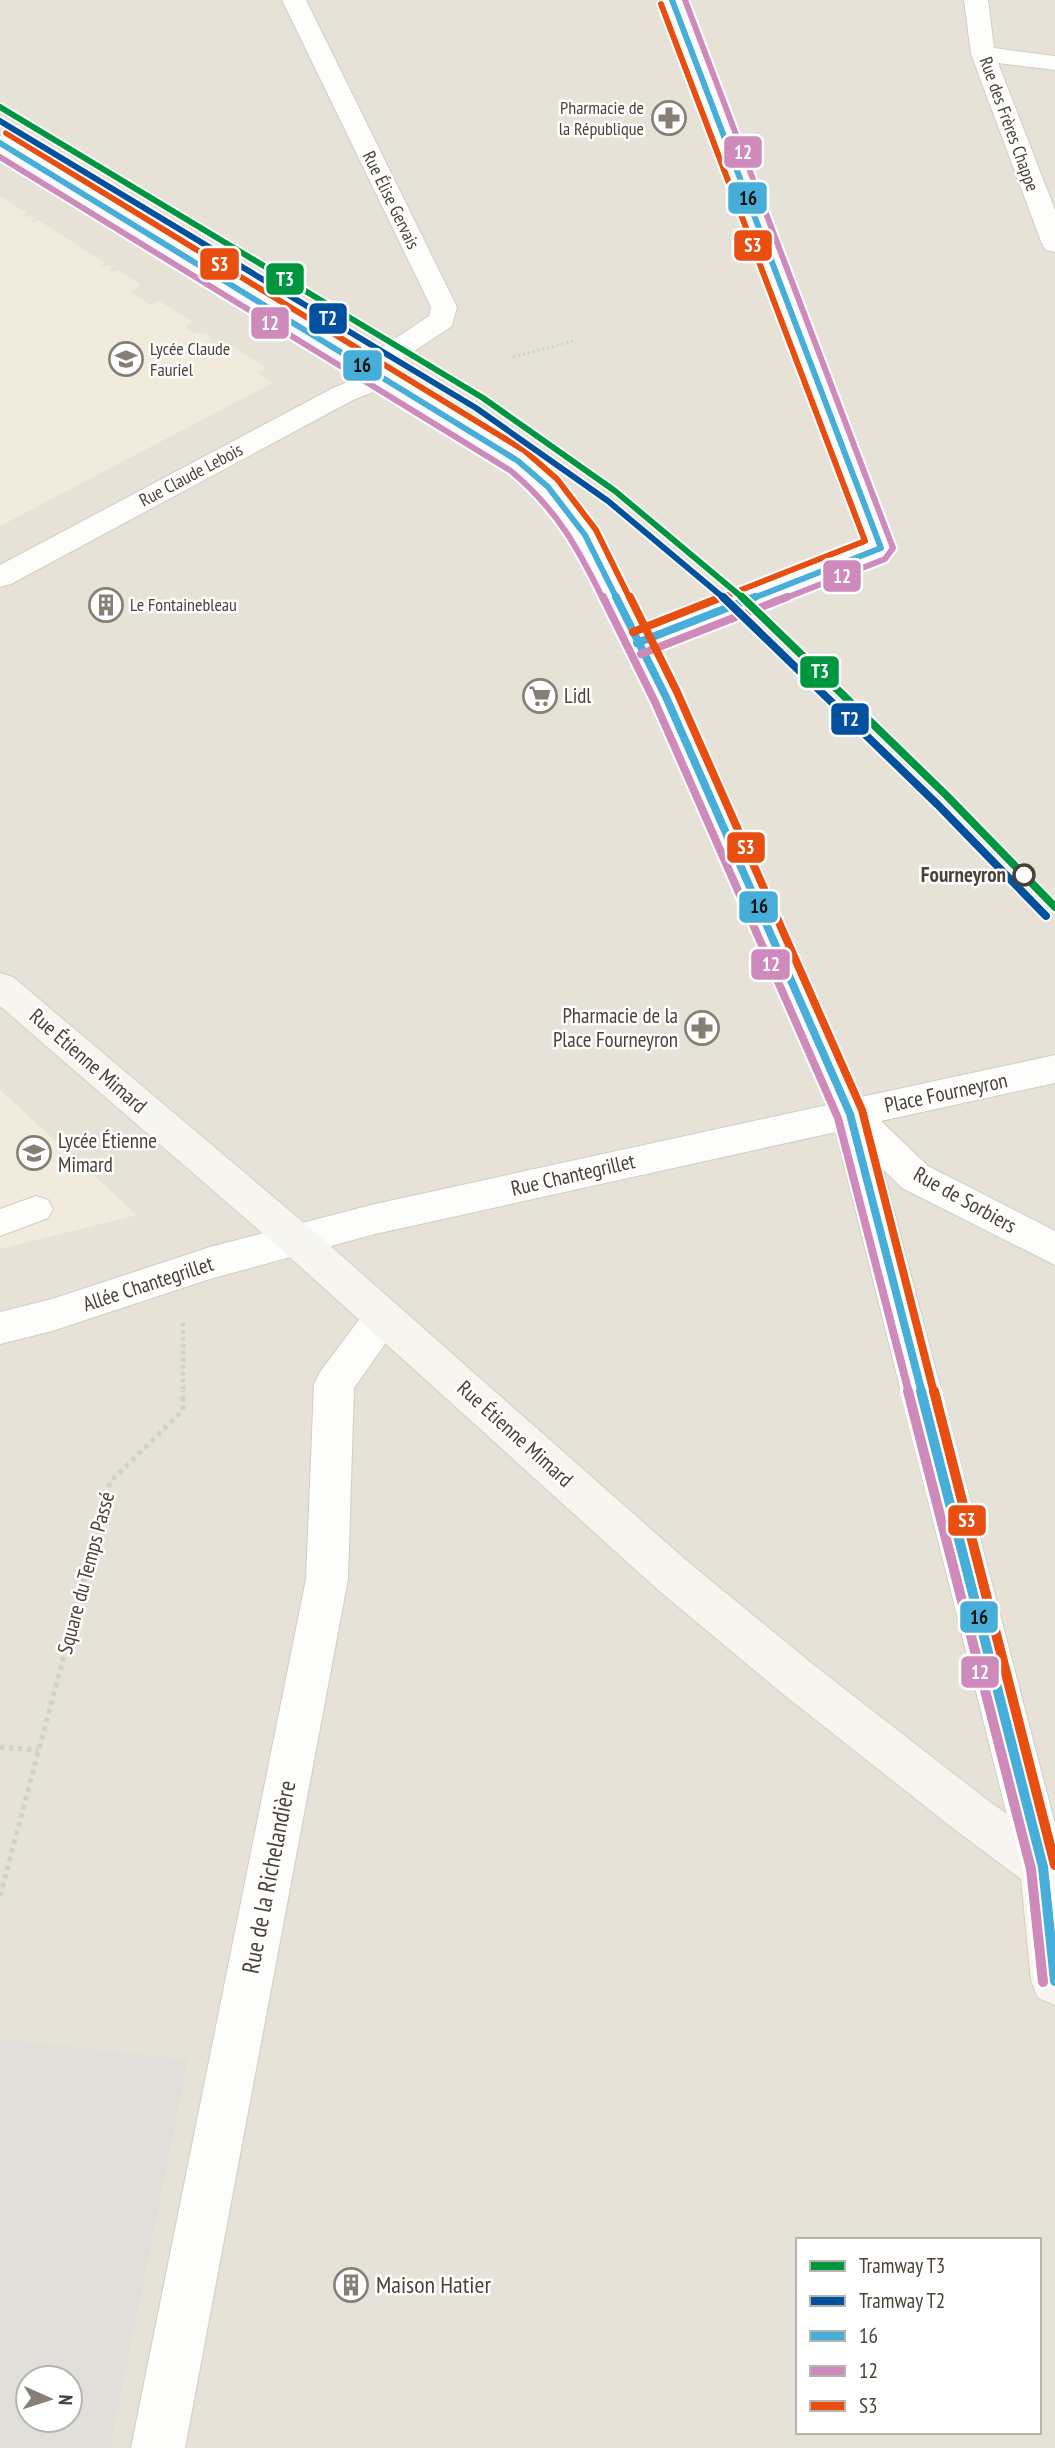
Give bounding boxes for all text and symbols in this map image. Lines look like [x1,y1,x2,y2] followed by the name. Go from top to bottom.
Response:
[974,53,1044,194] street label: Rue des Frères Chappe
[559,96,644,140] place label: Pharmacie de la République
[650,99,688,137] pharmacy icon: Pharmacie de la République
[723,135,763,169] line badge: 12
[734,140,752,164] text: 12
[358,147,425,253] street label: Rue Élise Gervais
[727,181,768,215] line badge: 16
[739,186,757,210] text: 16
[733,229,773,262] line badge: S3
[744,233,762,257] text: S3
[199,247,240,281] line badge: S3
[211,252,229,276] text: S3
[265,262,305,296] line badge: T3
[276,267,294,291] text: T3
[308,302,348,335] line badge: T2
[250,306,290,340] line badge: 12
[319,306,337,330] text: T2
[261,311,279,335] text: 12
[150,337,230,381] place label: Lycée Claude Fauriel
[107,340,145,378] school or university icon: Lycée Claude Fauriel
[342,349,383,382] line badge: 16
[353,353,371,377] text: 16
[135,438,246,511] street label: Rue Claude Lebois
[822,559,862,593] line badge: 12
[833,564,851,588] text: 12
[87,586,125,624] building icon: Le Fontainebleau
[130,593,237,616] place label: Le Fontainebleau
[799,655,840,689] line badge: T3
[811,659,829,683] text: T3
[521,677,559,715] supermarket icon: Lidl
[564,682,591,709] place label: Lidl
[830,702,870,736] line badge: T2
[841,707,859,731] text: T2
[726,831,766,864] line badge: S3
[737,835,755,859] text: S3
[921,861,1006,888] place label: Fourneyron
[1013,864,1035,886] marker: Fourneyron
[738,890,779,924] line badge: 16
[750,894,768,918] text: 16
[750,948,791,981] line badge: 12
[762,952,780,976] text: 12
[24,1002,153,1119] street label: Rue Étienne Mimard
[553,1002,678,1053] place label: Pharmacie de la Place Fourneyron
[683,1009,721,1047] pharmacy icon: Pharmacie de la Place Fourneyron
[882,1066,1010,1119] street label: Place Fourneyron
[58,1127,157,1178] place label: Lycée Étienne Mimard
[15,1134,53,1172] school or university icon: Lycée Étienne Mimard
[508,1147,638,1202] street label: Rue Chantegrillet
[909,1160,1021,1239] street label: Rue de Sorbiers
[79,1250,217,1317] street label: Allée Chantegrillet
[452,1374,579,1493] street label: Rue Étienne Mimard
[51,1489,120,1657] street label: Square du Temps Passé
[947,1504,987,1537] line badge: S3
[958,1508,976,1532] text: S3
[959,1600,999,1634] line badge: 16
[970,1605,988,1629] text: 16
[960,1655,1000,1689] line badge: 12
[971,1660,989,1684] text: 12
[235,1778,302,1976] street label: Rue de la Richelandière
[796,2238,1041,2434] legend
[859,2252,945,2279] text: Tramway T3
[332,2266,370,2304] building icon: Maison Hatier
[376,2269,491,2300] place label: Maison Hatier
[859,2287,945,2314] text: Tramway T2
[859,2322,878,2349] text: 16
[859,2357,878,2384] text: 12
[14,2364,84,2434] north arrow
[859,2392,877,2419] text: S3
[54,2394,78,2406] text: N

